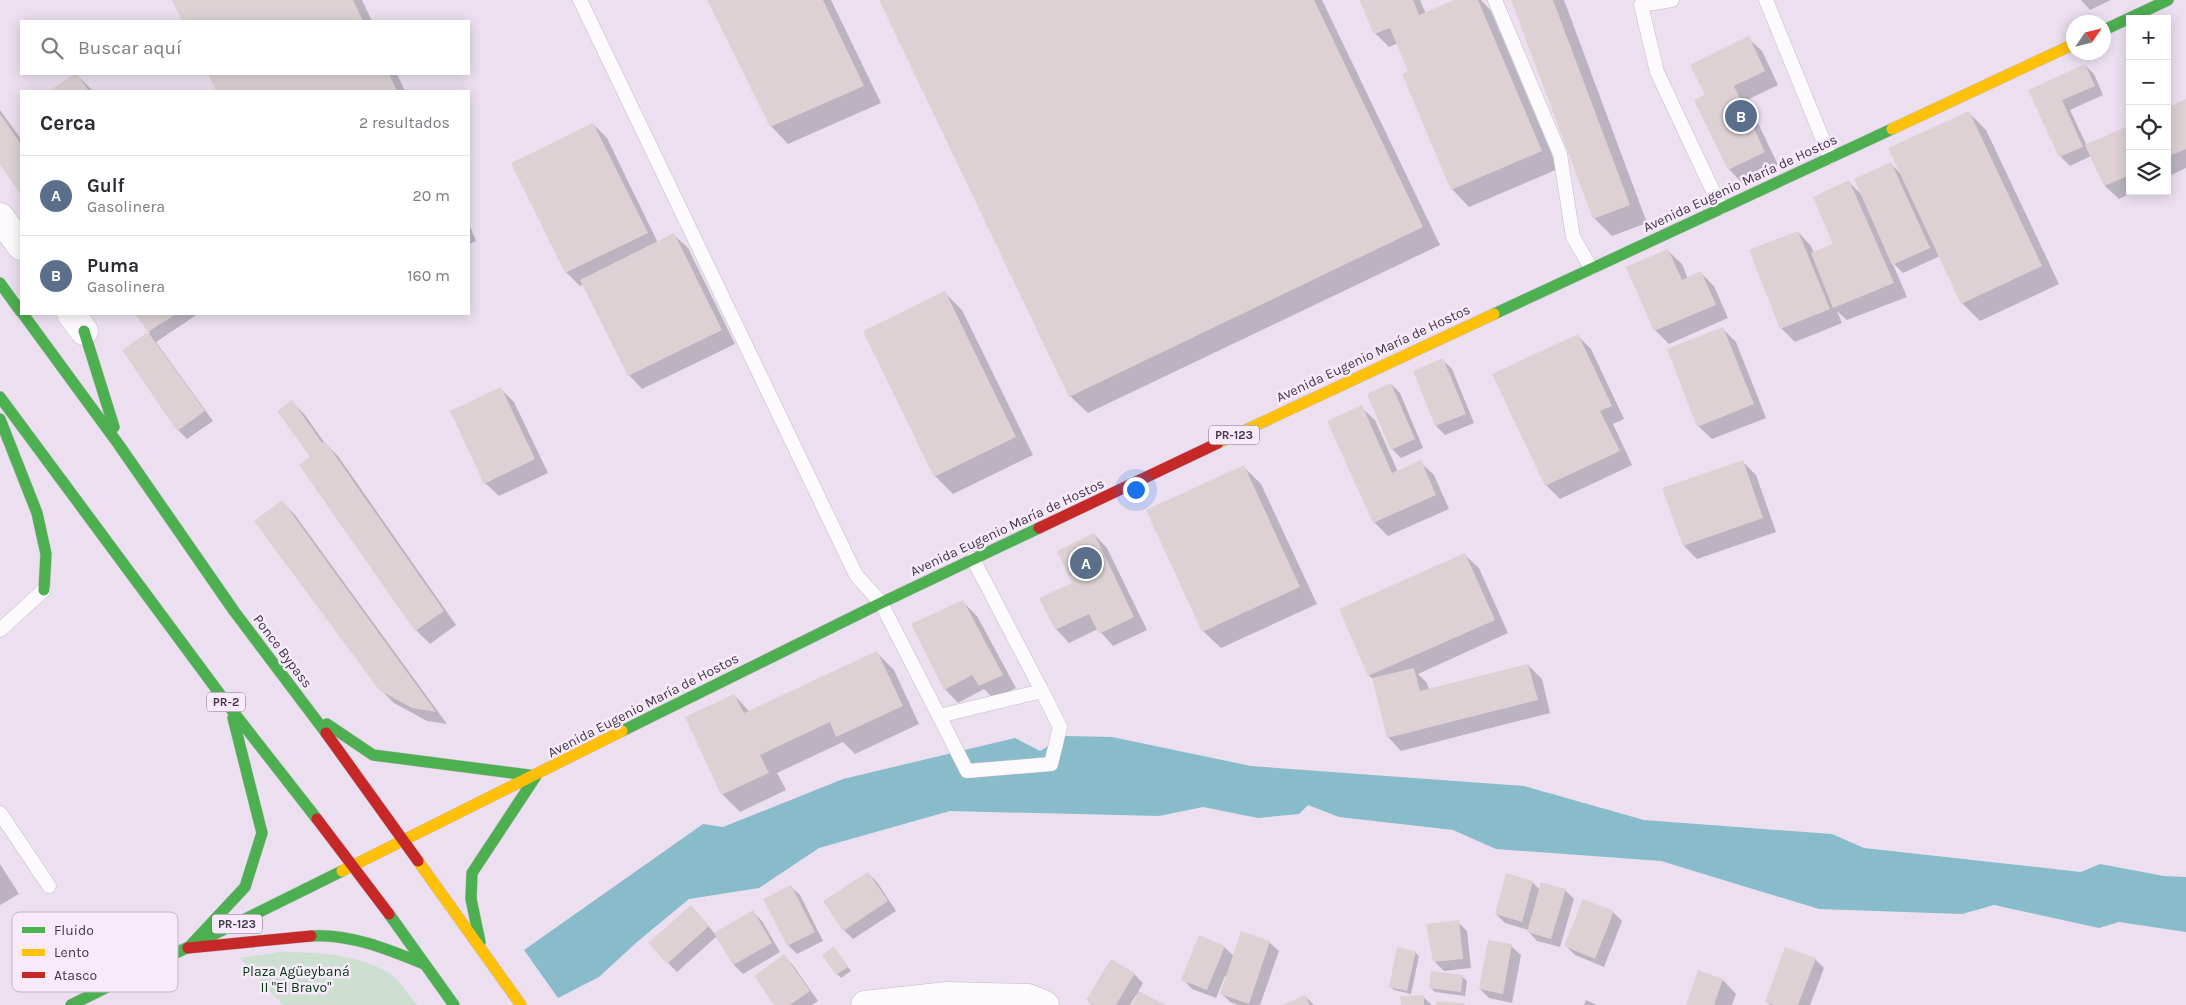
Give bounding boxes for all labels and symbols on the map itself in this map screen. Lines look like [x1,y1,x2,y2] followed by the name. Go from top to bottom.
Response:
[2066,15,2111,60] north arrow
[1725,97,1757,135] pin: B
[1640,131,1840,236] street label: Avenida Eugenio María de Hostos
[1273,301,1473,406] street label: Avenida Eugenio María de Hostos
[1209,426,1259,444] road number: PR-123
[907,475,1107,579] street label: Avenida Eugenio María de Hostos
[1123,477,1149,503] your location
[1070,544,1102,582] pin: A
[250,611,316,691] street label: Ponce Bypass
[545,650,742,761] street label: Avenida Eugenio María de Hostos
[207,692,245,712] road number: PR-2
[12,912,178,992] legend
[212,914,262,934] road number: PR-123
[54,922,94,939] text: Fluido
[54,944,89,961] text: Lento
[242,963,350,996] park label: Plaza Agüeybaná II "El Bravo"
[54,967,97,984] text: Atasco

